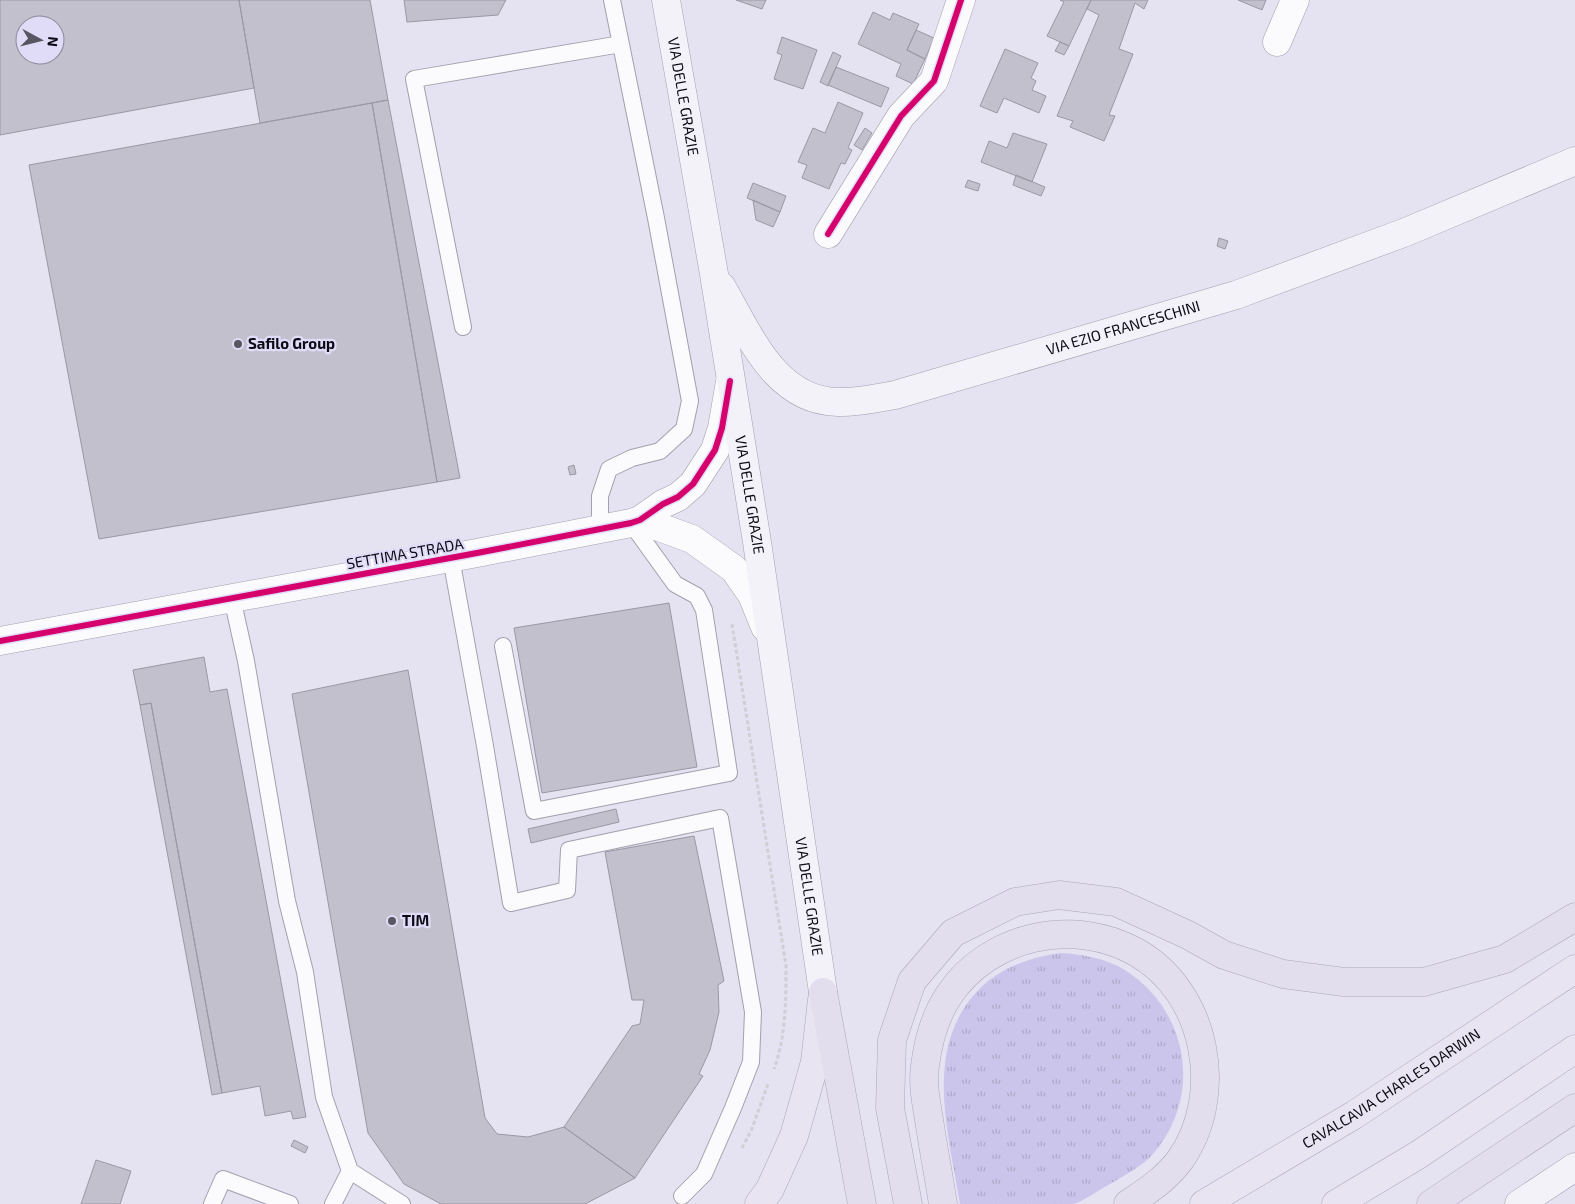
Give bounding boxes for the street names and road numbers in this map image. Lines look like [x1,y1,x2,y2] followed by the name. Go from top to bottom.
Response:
[665,36,703,157] street label: VIA DELLE GRAZIE
[1044,296,1202,358] street label: VIA EZIO FRANCESCHINI
[732,434,769,555] street label: VIA DELLE GRAZIE
[345,534,465,572] street label: SETTIMA STRADA
[792,836,828,957] street label: VIA DELLE GRAZIE
[1299,1024,1483,1152] street label: CAVALCAVIA CHARLES DARWIN

